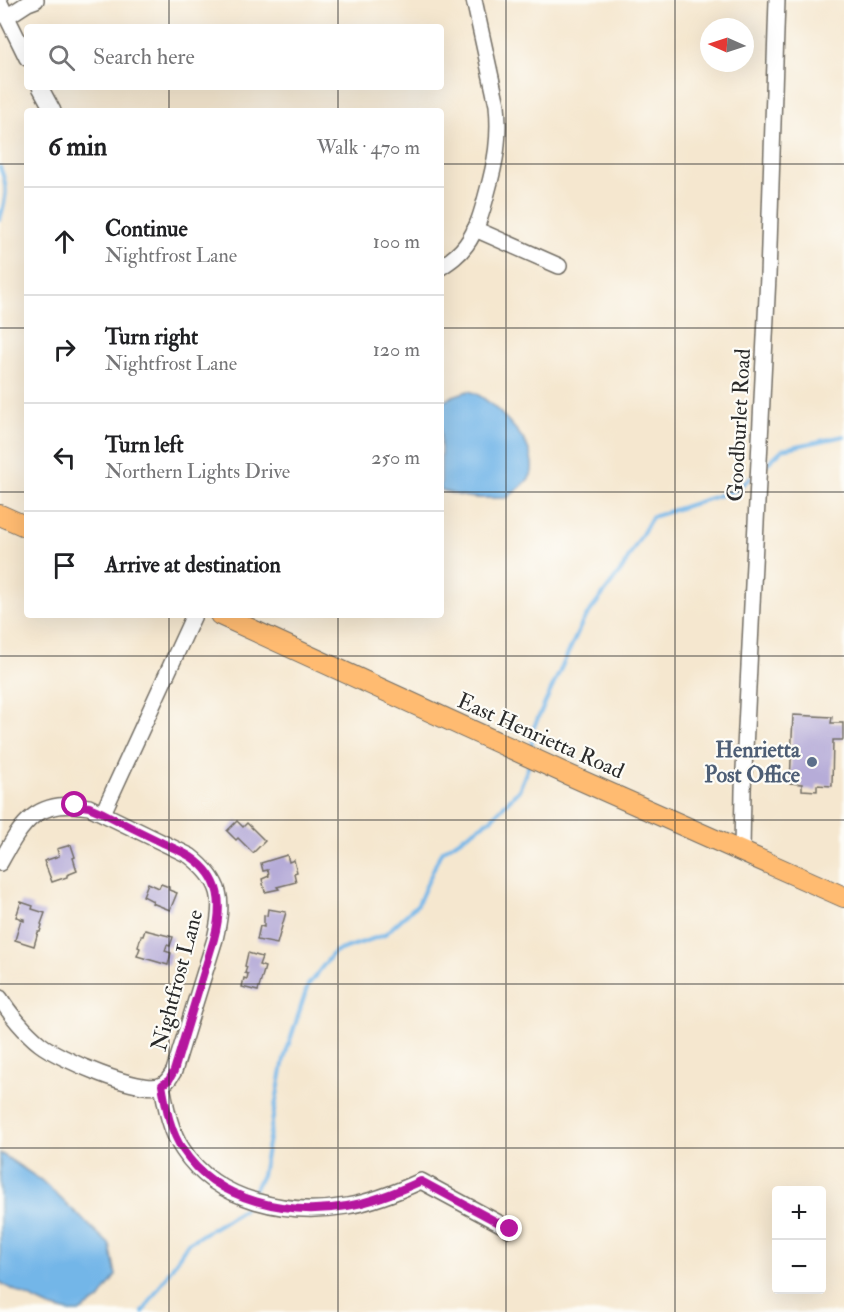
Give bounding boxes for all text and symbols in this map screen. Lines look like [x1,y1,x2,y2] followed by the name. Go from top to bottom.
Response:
[700,18,754,72] north arrow
[24,24,444,90] search box
[45,41,78,74] icon: search
[93,43,195,71] text: Search here
[48,131,107,163] text: 6 min
[317,135,420,160] text: Walk · 470 m
[105,215,188,243] text: Continue
[48,225,81,258] icon: ahead
[373,229,420,254] text: 100 m
[105,243,237,268] text: Nightfrost Lane
[105,323,198,351] text: Turn right
[48,333,81,366] icon: right
[373,337,420,362] text: 120 m
[721,348,757,502] street label: Goodburlet Road
[105,351,237,376] text: Nightfrost Lane
[105,431,184,459] text: Turn left
[48,441,81,474] icon: left
[371,445,420,470] text: 250 m
[105,459,290,484] text: Northern Lights Drive
[48,549,81,582] icon: arrive
[105,551,281,579] text: Arrive at destination
[453,687,628,785] street label: East Henrietta Road
[704,736,801,789] place label: Henrietta Post Office
[805,755,819,769] marker: Henrietta Post Office
[61,791,87,817] route start
[145,906,209,1054] street label: Nightfrost Lane
[772,1186,826,1294] map controls
[772,1186,826,1240] button: +
[496,1215,522,1241] route end
[772,1240,826,1294] button: −

